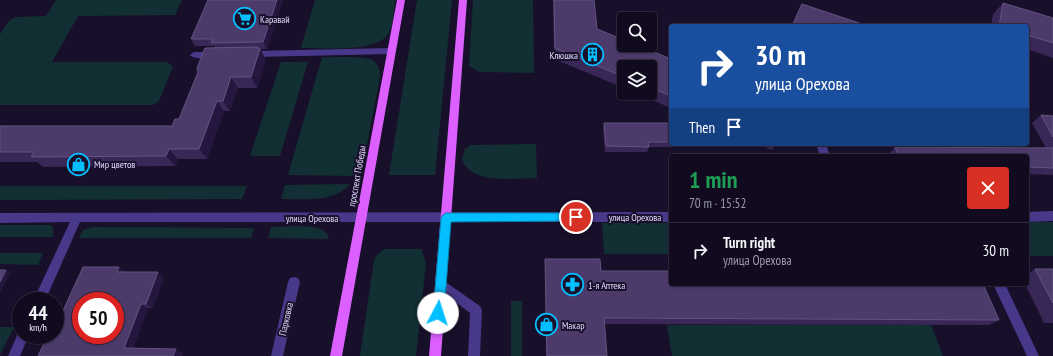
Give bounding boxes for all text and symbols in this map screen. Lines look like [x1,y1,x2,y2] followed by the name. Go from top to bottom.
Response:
[232,6,258,32] supermarket icon: Каравай
[617,12,657,100] map controls
[617,12,657,52] button: search
[260,13,290,26] place label: Каравай
[755,36,806,73] text: 30 m
[689,40,741,92] icon: right
[580,42,606,68] building icon: Клюшка
[549,49,578,62] place label: Клюшка
[617,60,657,100] button: layers
[755,72,850,95] text: улица Орехова
[723,116,745,138] icon: arrive
[689,118,715,137] text: Then
[345,145,369,207] street label: проспект Победы
[65,151,91,177] shop icon: Мир цветов
[94,158,135,171] place label: Мир цветов
[689,164,737,195] text: 1 min
[967,167,1009,209] button: close
[689,195,746,212] text: 70 m · 15:52
[559,200,593,234] pin
[565,206,587,228] icon: arrive
[609,211,661,224] street label: улица Орехова
[286,212,338,225] street label: улица Орехова
[723,233,775,252] text: Turn right
[689,240,711,262] icon: right
[983,241,1009,260] text: 30 m
[723,252,792,269] text: улица Орехова
[559,272,585,298] pharmacy icon: 1-я Аптека
[588,279,625,292] place label: 1-я Аптека
[72,292,124,344] speed limit sign: 50
[417,292,459,334] position arrow
[28,300,48,326] text: 44
[276,301,296,337] street label: Парковка
[533,312,559,338] shop icon: Макар
[562,319,585,332] place label: Макар
[29,321,47,334] text: km/h

